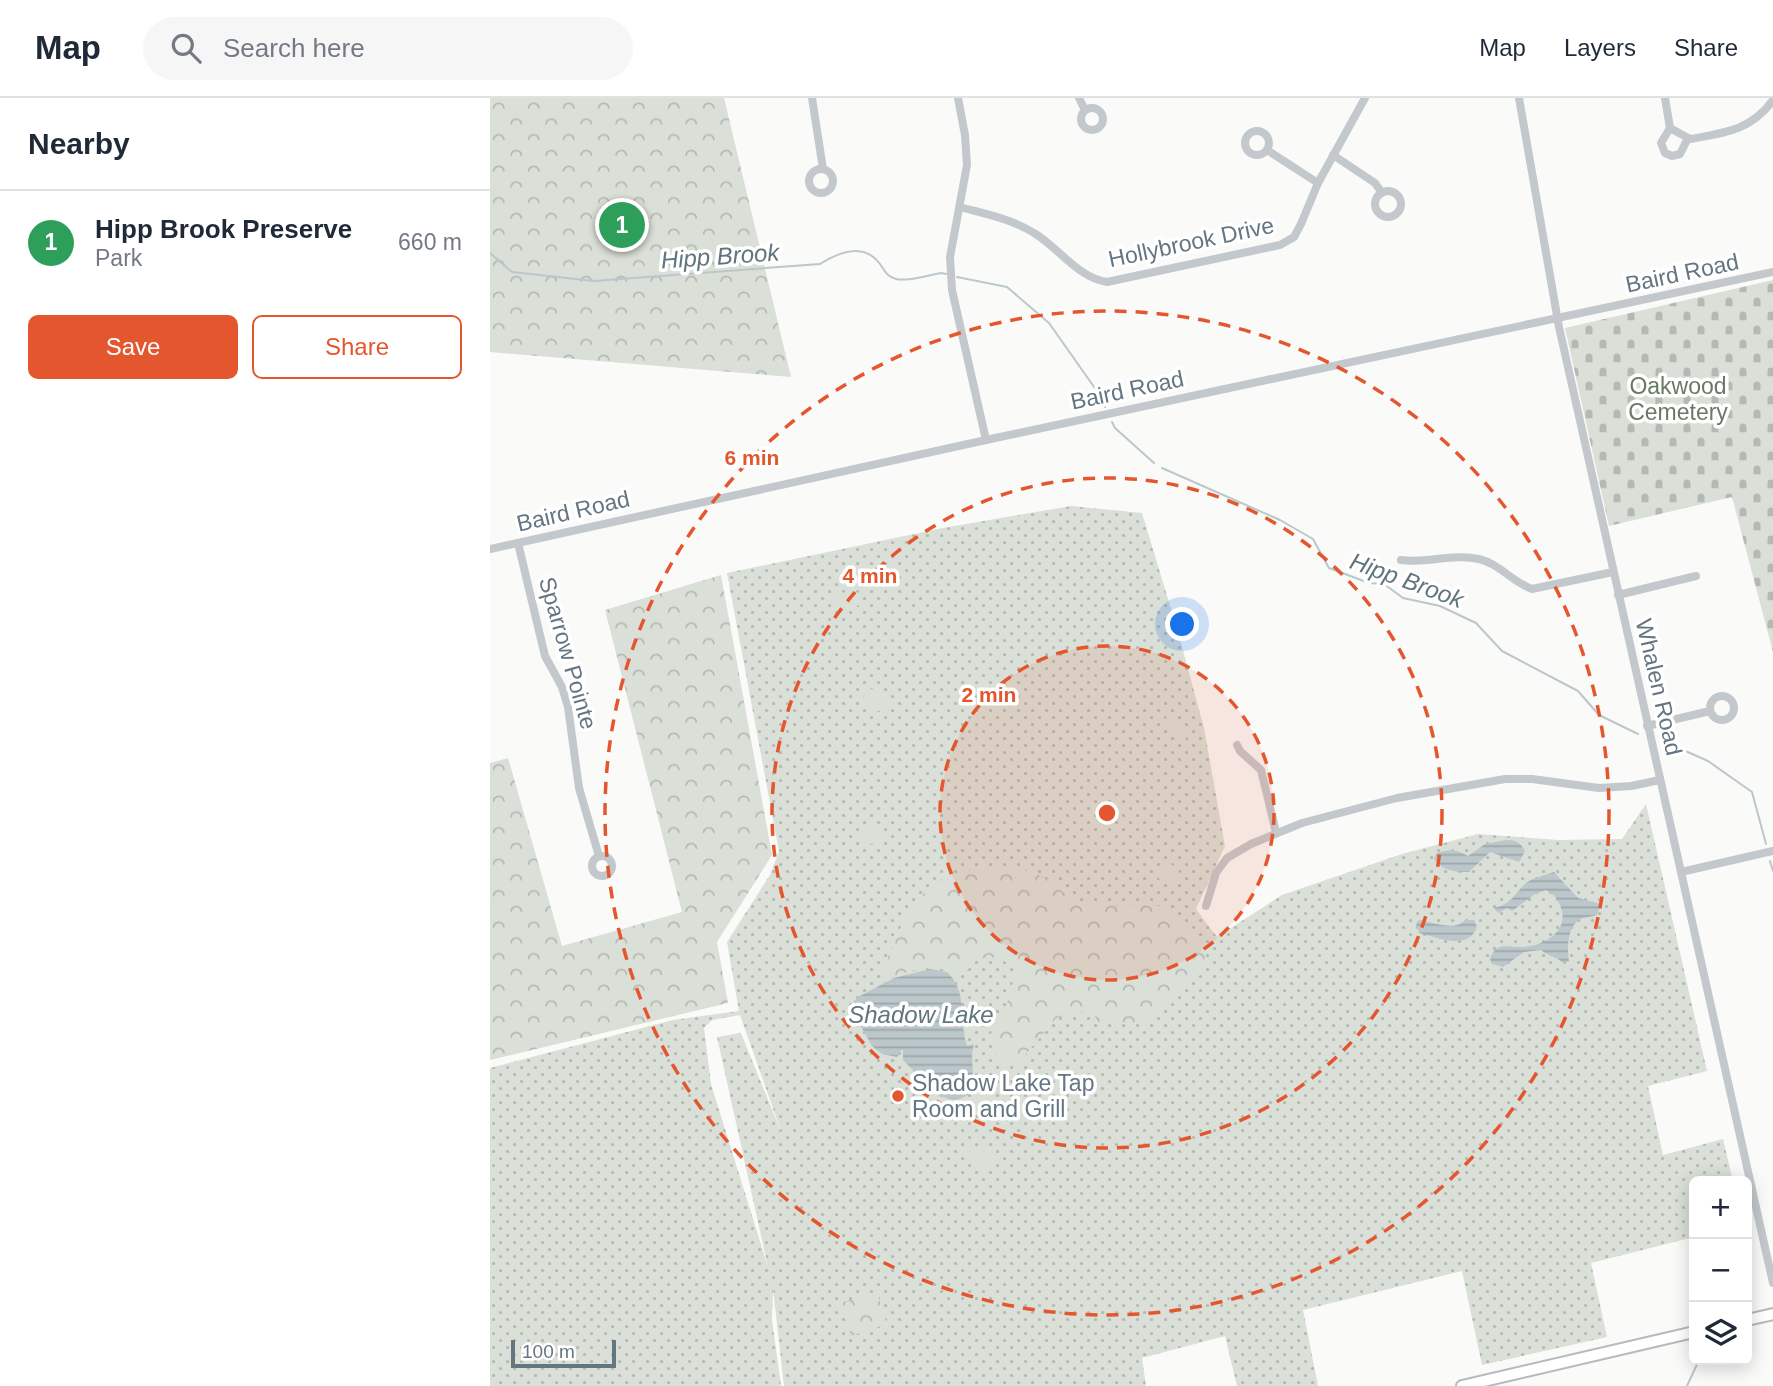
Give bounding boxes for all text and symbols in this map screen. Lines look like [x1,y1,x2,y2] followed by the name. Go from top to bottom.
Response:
[143,17,633,80] search box
[35,29,101,66] text: Map
[167,29,205,67] icon: search
[223,33,365,63] text: Search here
[1479,34,1526,61] text: Map
[1564,34,1636,61] text: Layers
[1674,34,1738,61] text: Share
[28,127,130,160] text: Nearby
[599,199,645,251] pin: 1
[1106,212,1276,272] street label: Hollybrook Drive
[95,214,352,244] text: Hipp Brook Preserve
[45,229,57,255] text: 1
[398,229,462,255] text: 660 m
[660,238,782,274] water label: Hipp Brook
[95,245,142,271] text: Park
[1623,248,1741,298] street label: Baird Road
[28,315,238,379] button: Save
[252,315,462,379] button: Share
[1068,365,1186,415] street label: Baird Road
[1628,373,1728,425] park label: Oakwood Cemetery
[725,446,779,469] text: 6 min
[514,485,632,537] street label: Baird Road
[1347,547,1469,614] water label: Hipp Brook
[843,564,897,587] text: 4 min
[534,574,602,732] street label: Sparrow Pointe
[1165,607,1199,641] your location
[1631,616,1687,758] street label: Whalen Road
[962,683,1016,706] text: 2 min
[1095,801,1119,825] centre of rings
[848,1001,994,1028] water label: Shadow Lake
[912,1070,1094,1122] place label: Shadow Lake Tap Room and Grill
[890,1088,906,1104] marker: Shadow Lake Tap Room and Grill
[1689,1176,1752,1365] map controls
[1689,1176,1752,1239] button: +
[1689,1239,1752,1302] button: −
[1689,1302,1752,1365] button: layers
[511,1337,616,1369] scale bar
[522,1341,575,1362] text: 100 m

